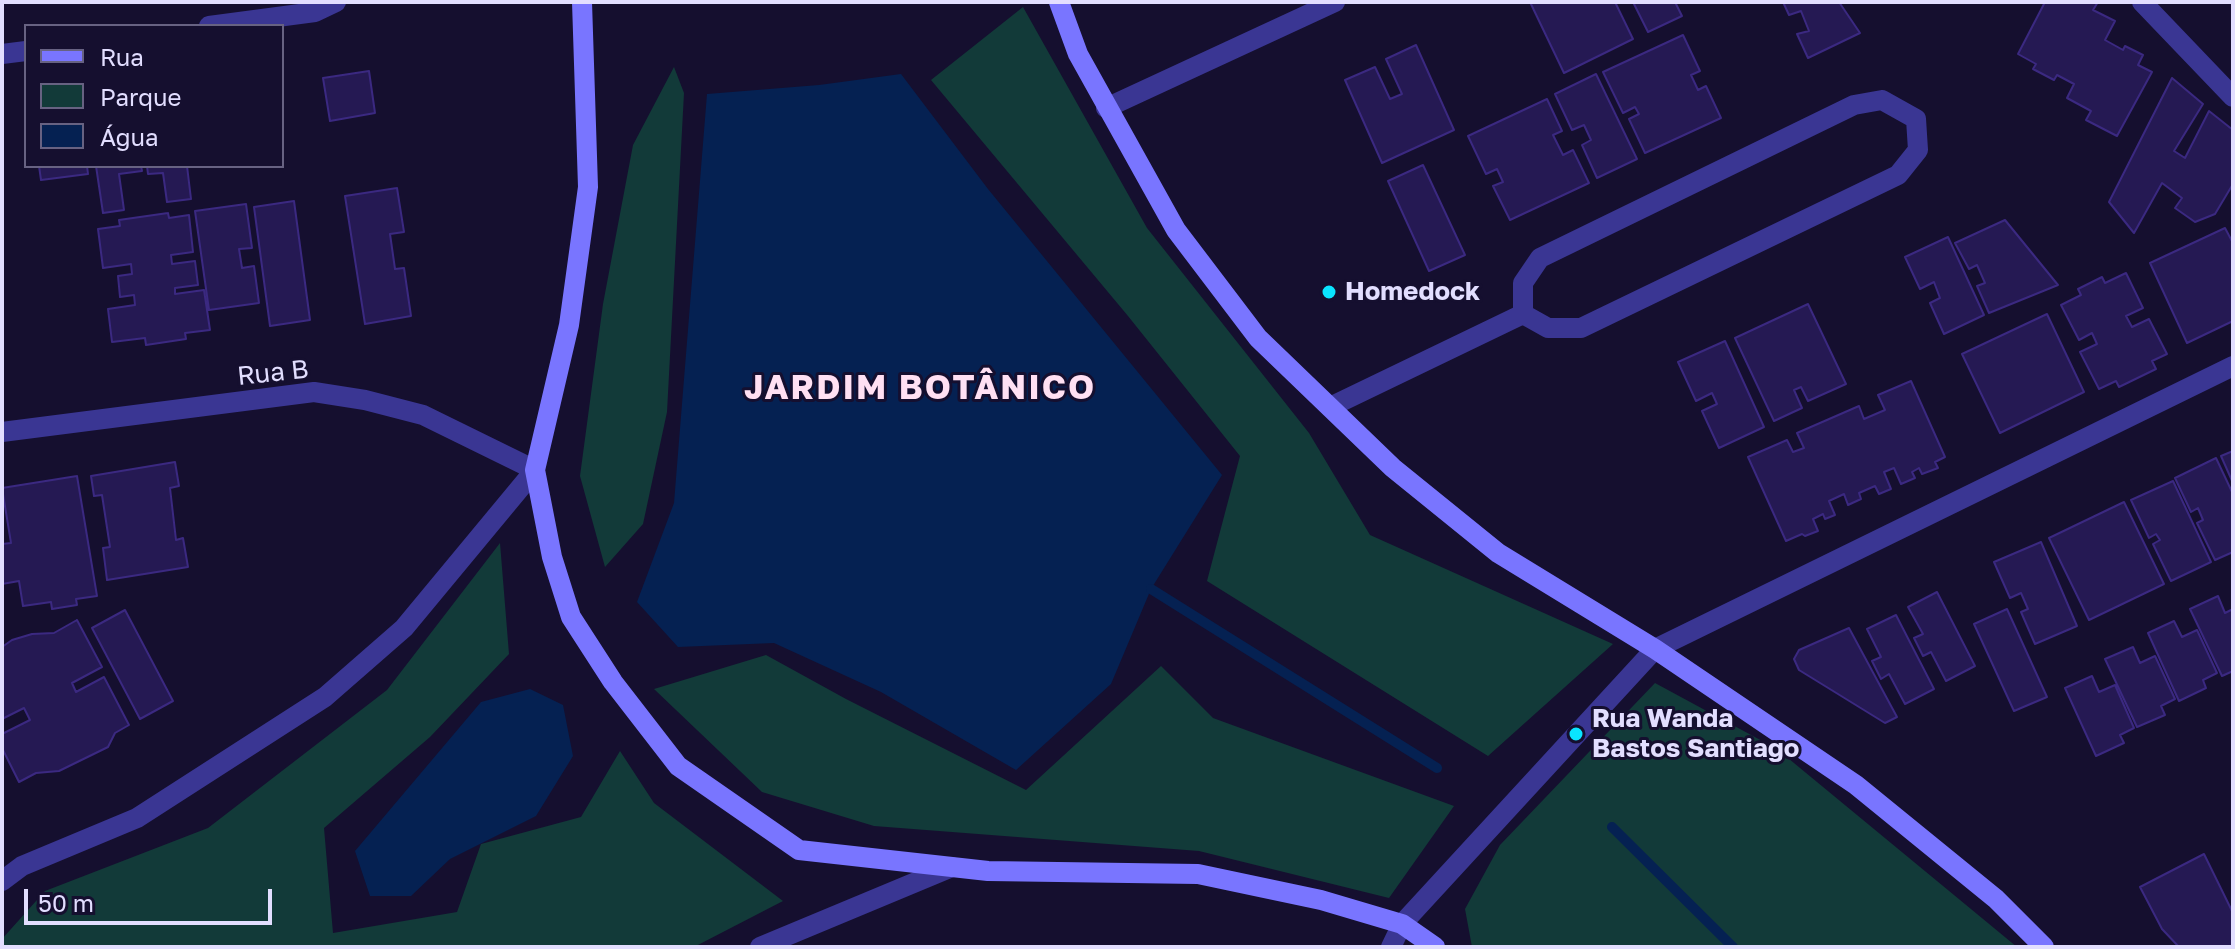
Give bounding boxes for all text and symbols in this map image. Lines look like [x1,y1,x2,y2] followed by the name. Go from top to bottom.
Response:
[24,24,284,168] legend
[100,42,144,71] text: Rua
[100,82,181,111] text: Parque
[100,122,159,151] text: Água
[1345,276,1480,308] place label: Homedock
[1320,283,1338,301] marker: Homedock
[236,354,310,392] street label: Rua B
[744,368,1096,408] district label: JARDIM BOTÂNICO
[1592,703,1799,764] place label: Rua Wanda Bastos Santiago
[1567,725,1585,743] marker: Rua Wanda Bastos Santiago
[28,873,276,923] scale bar
[38,888,94,917] text: 50 m

